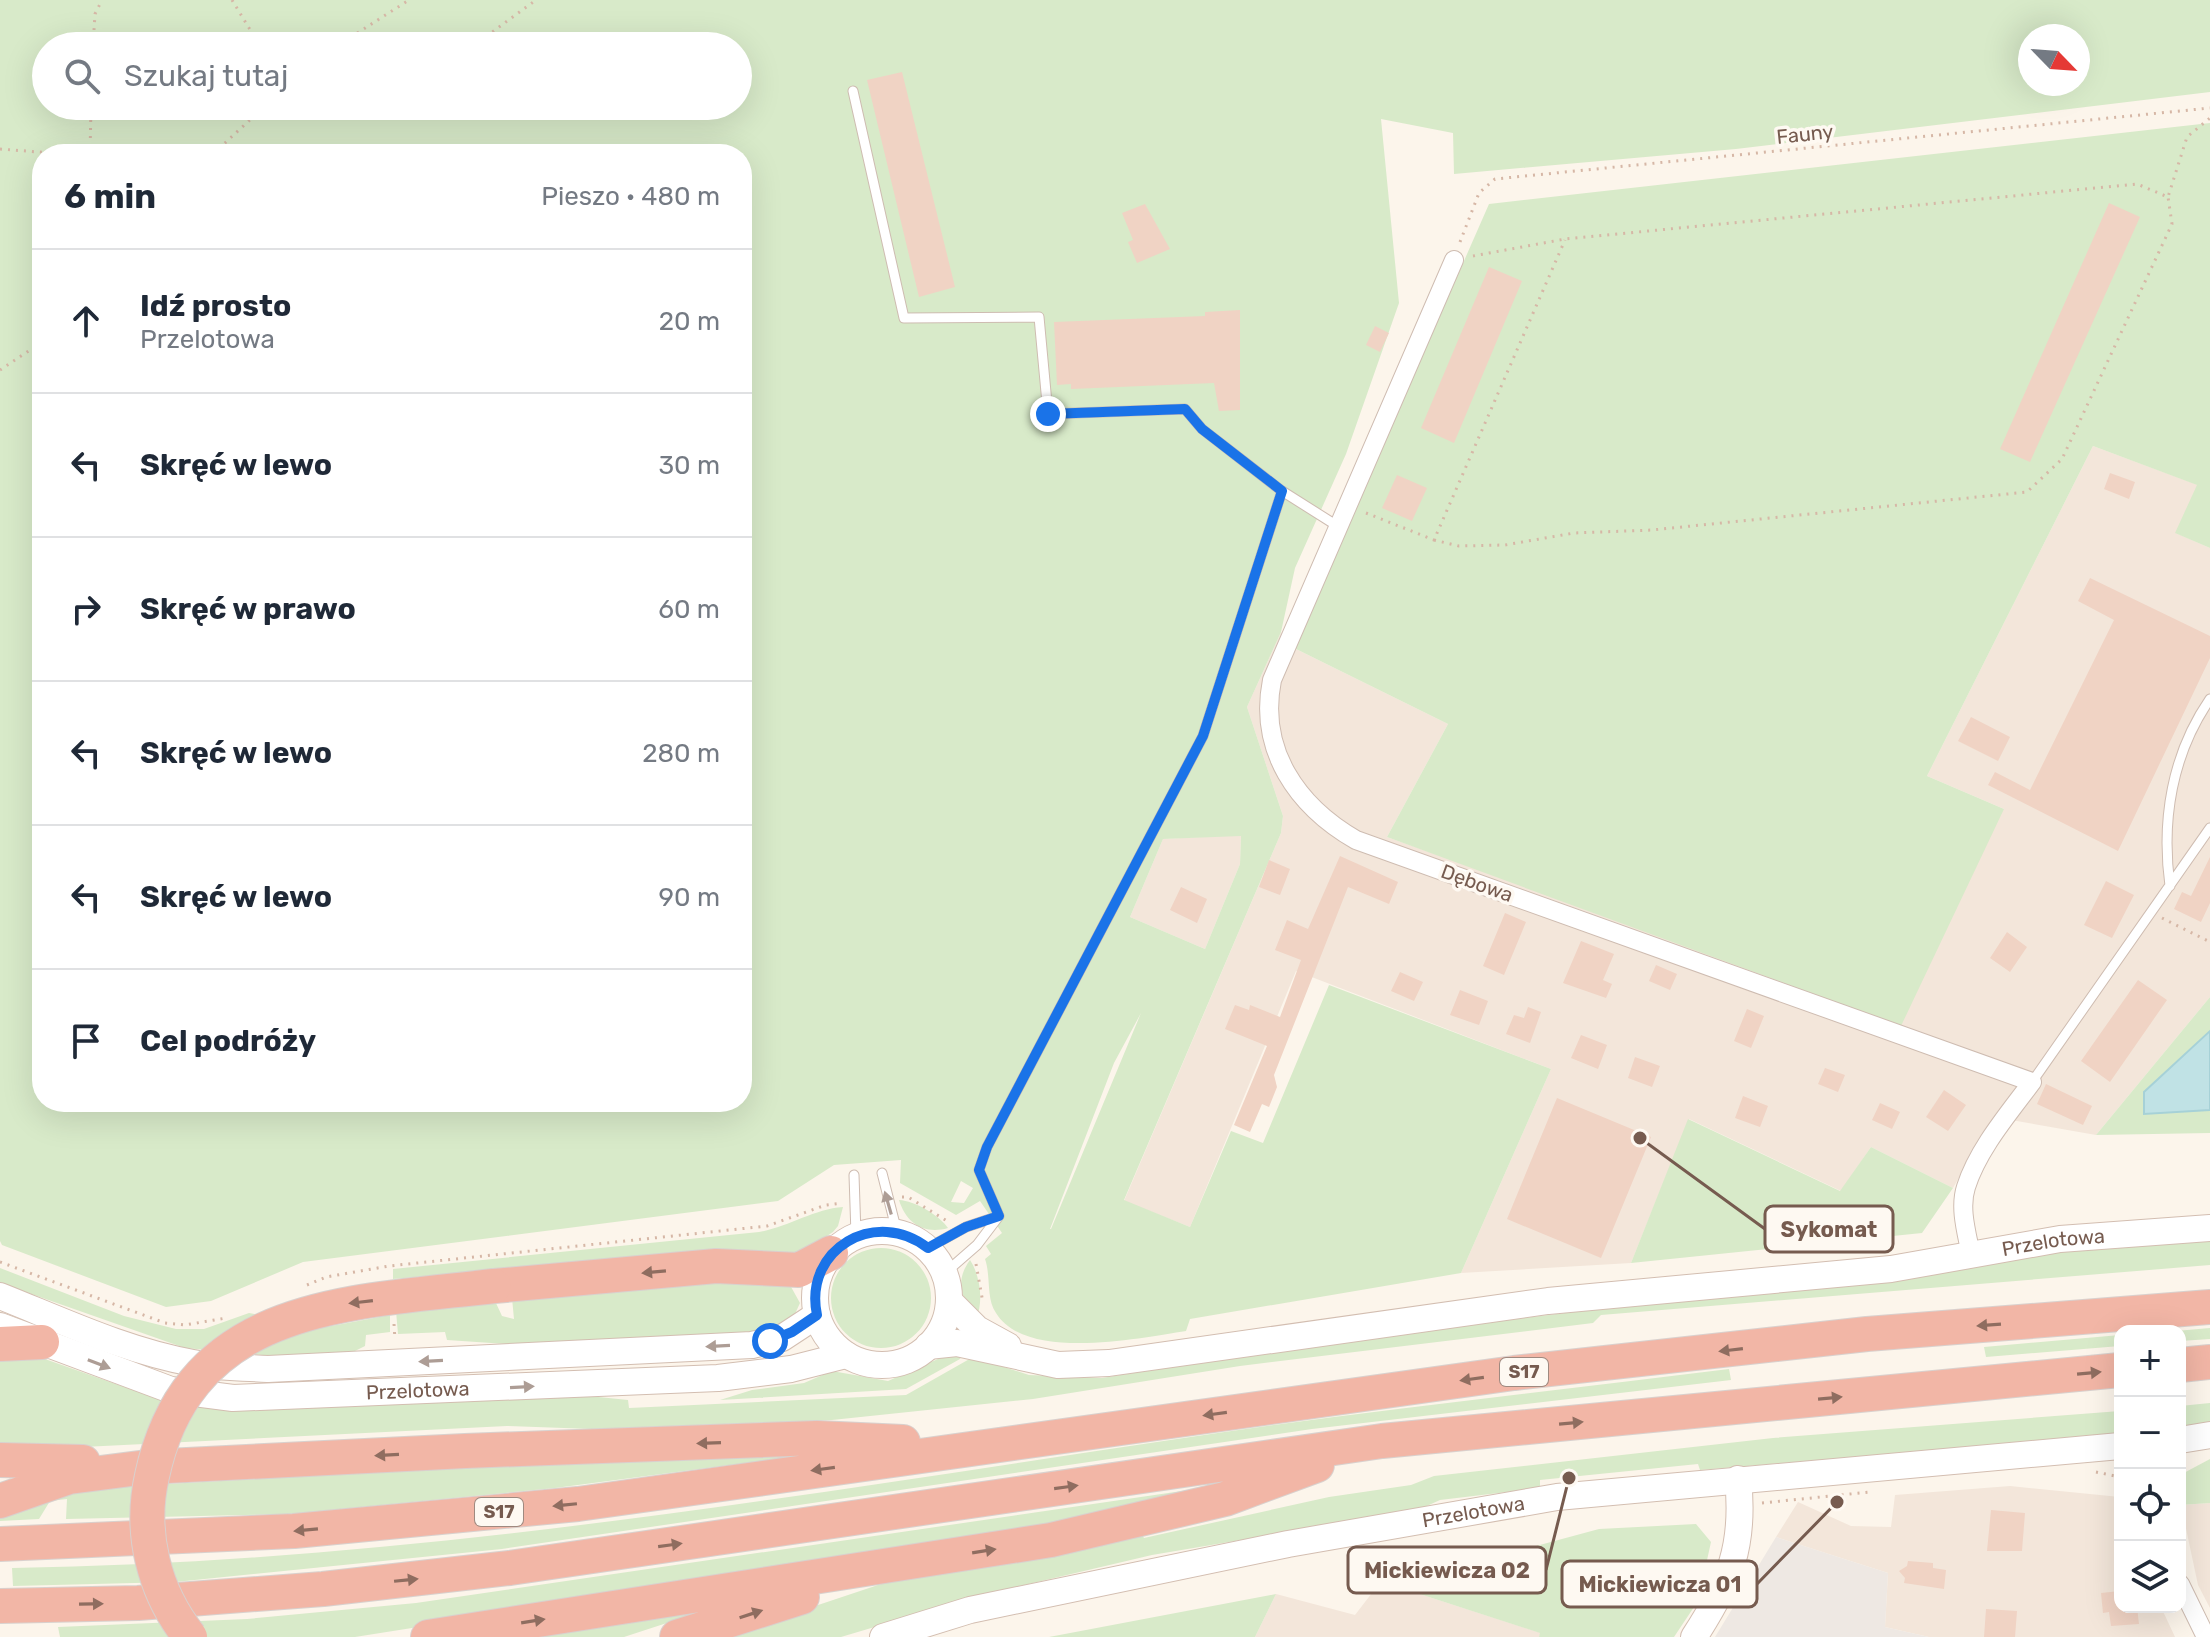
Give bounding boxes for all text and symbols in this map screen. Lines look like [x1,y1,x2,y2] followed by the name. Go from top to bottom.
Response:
[2018,24,2090,96] north arrow
[32,32,752,120] search box
[60,54,104,98] icon: search
[124,58,288,94] text: Szukaj tutaj
[1775,119,1835,149] street label: Fauny
[64,176,156,217] text: 6 min
[541,181,720,212] text: Pieszo · 480 m
[140,288,291,324] text: Idź prosto
[64,299,108,343] icon: ahead
[659,306,720,337] text: 20 m
[140,324,275,355] text: Przelotowa
[1030,396,1066,432] route end
[64,443,108,487] icon: left
[140,447,332,483] text: Skręć w lewo
[658,450,720,481] text: 30 m
[64,587,108,631] icon: right
[140,591,356,627] text: Skręć w prawo
[658,594,720,625] text: 60 m
[64,731,108,775] icon: left
[140,735,332,771] text: Skręć w lewo
[642,738,720,769] text: 280 m
[1438,859,1516,907] street label: Dębowa
[64,875,108,919] icon: left
[140,879,332,915] text: Skręć w lewo
[659,882,720,913] text: 90 m
[64,1019,108,1063] icon: arrive
[140,1023,316,1059] text: Cel podróży
[881,1190,894,1214] one-way arrow
[1765,1206,1893,1252] callout: Sykomat
[1781,1216,1877,1243] text: Sykomat
[2000,1224,2106,1261] street label: Przelotowa
[641,1266,666,1279] one-way arrow
[348,1296,373,1309] one-way arrow
[1976,1318,2001,1331] one-way arrow
[752,1323,788,1359] route start
[2114,1325,2186,1613] map controls
[2114,1325,2186,1397] button: +
[705,1340,730,1353] one-way arrow
[1718,1344,1743,1357] one-way arrow
[418,1355,443,1368] one-way arrow
[87,1358,111,1371] one-way arrow
[1500,1358,1548,1386] road number: S17
[2077,1367,2102,1380] one-way arrow
[1460,1373,1485,1386] one-way arrow
[365,1376,470,1405] street label: Przelotowa
[510,1381,535,1394] one-way arrow
[1818,1391,1843,1404] one-way arrow
[2114,1397,2186,1469] button: −
[1202,1408,1227,1421] one-way arrow
[1559,1416,1584,1429] one-way arrow
[696,1436,721,1449] one-way arrow
[374,1448,399,1461] one-way arrow
[810,1463,835,1476] one-way arrow
[2114,1469,2186,1541] button: locate
[1054,1480,1079,1493] one-way arrow
[1420,1491,1527,1532] street label: Przelotowa
[475,1498,523,1526] road number: S17
[552,1499,577,1512] one-way arrow
[294,1524,319,1537] one-way arrow
[658,1538,683,1551] one-way arrow
[2114,1541,2186,1613] button: layers
[972,1544,997,1557] one-way arrow
[1348,1547,1546,1593] callout: Mickiewicza 02
[1364,1557,1530,1584] text: Mickiewicza 02
[1562,1561,1757,1607] callout: Mickiewicza 01
[1579,1571,1741,1598] text: Mickiewicza 01
[394,1573,419,1586] one-way arrow
[79,1598,104,1610] one-way arrow
[739,1607,763,1619] one-way arrow
[521,1614,546,1627] one-way arrow

